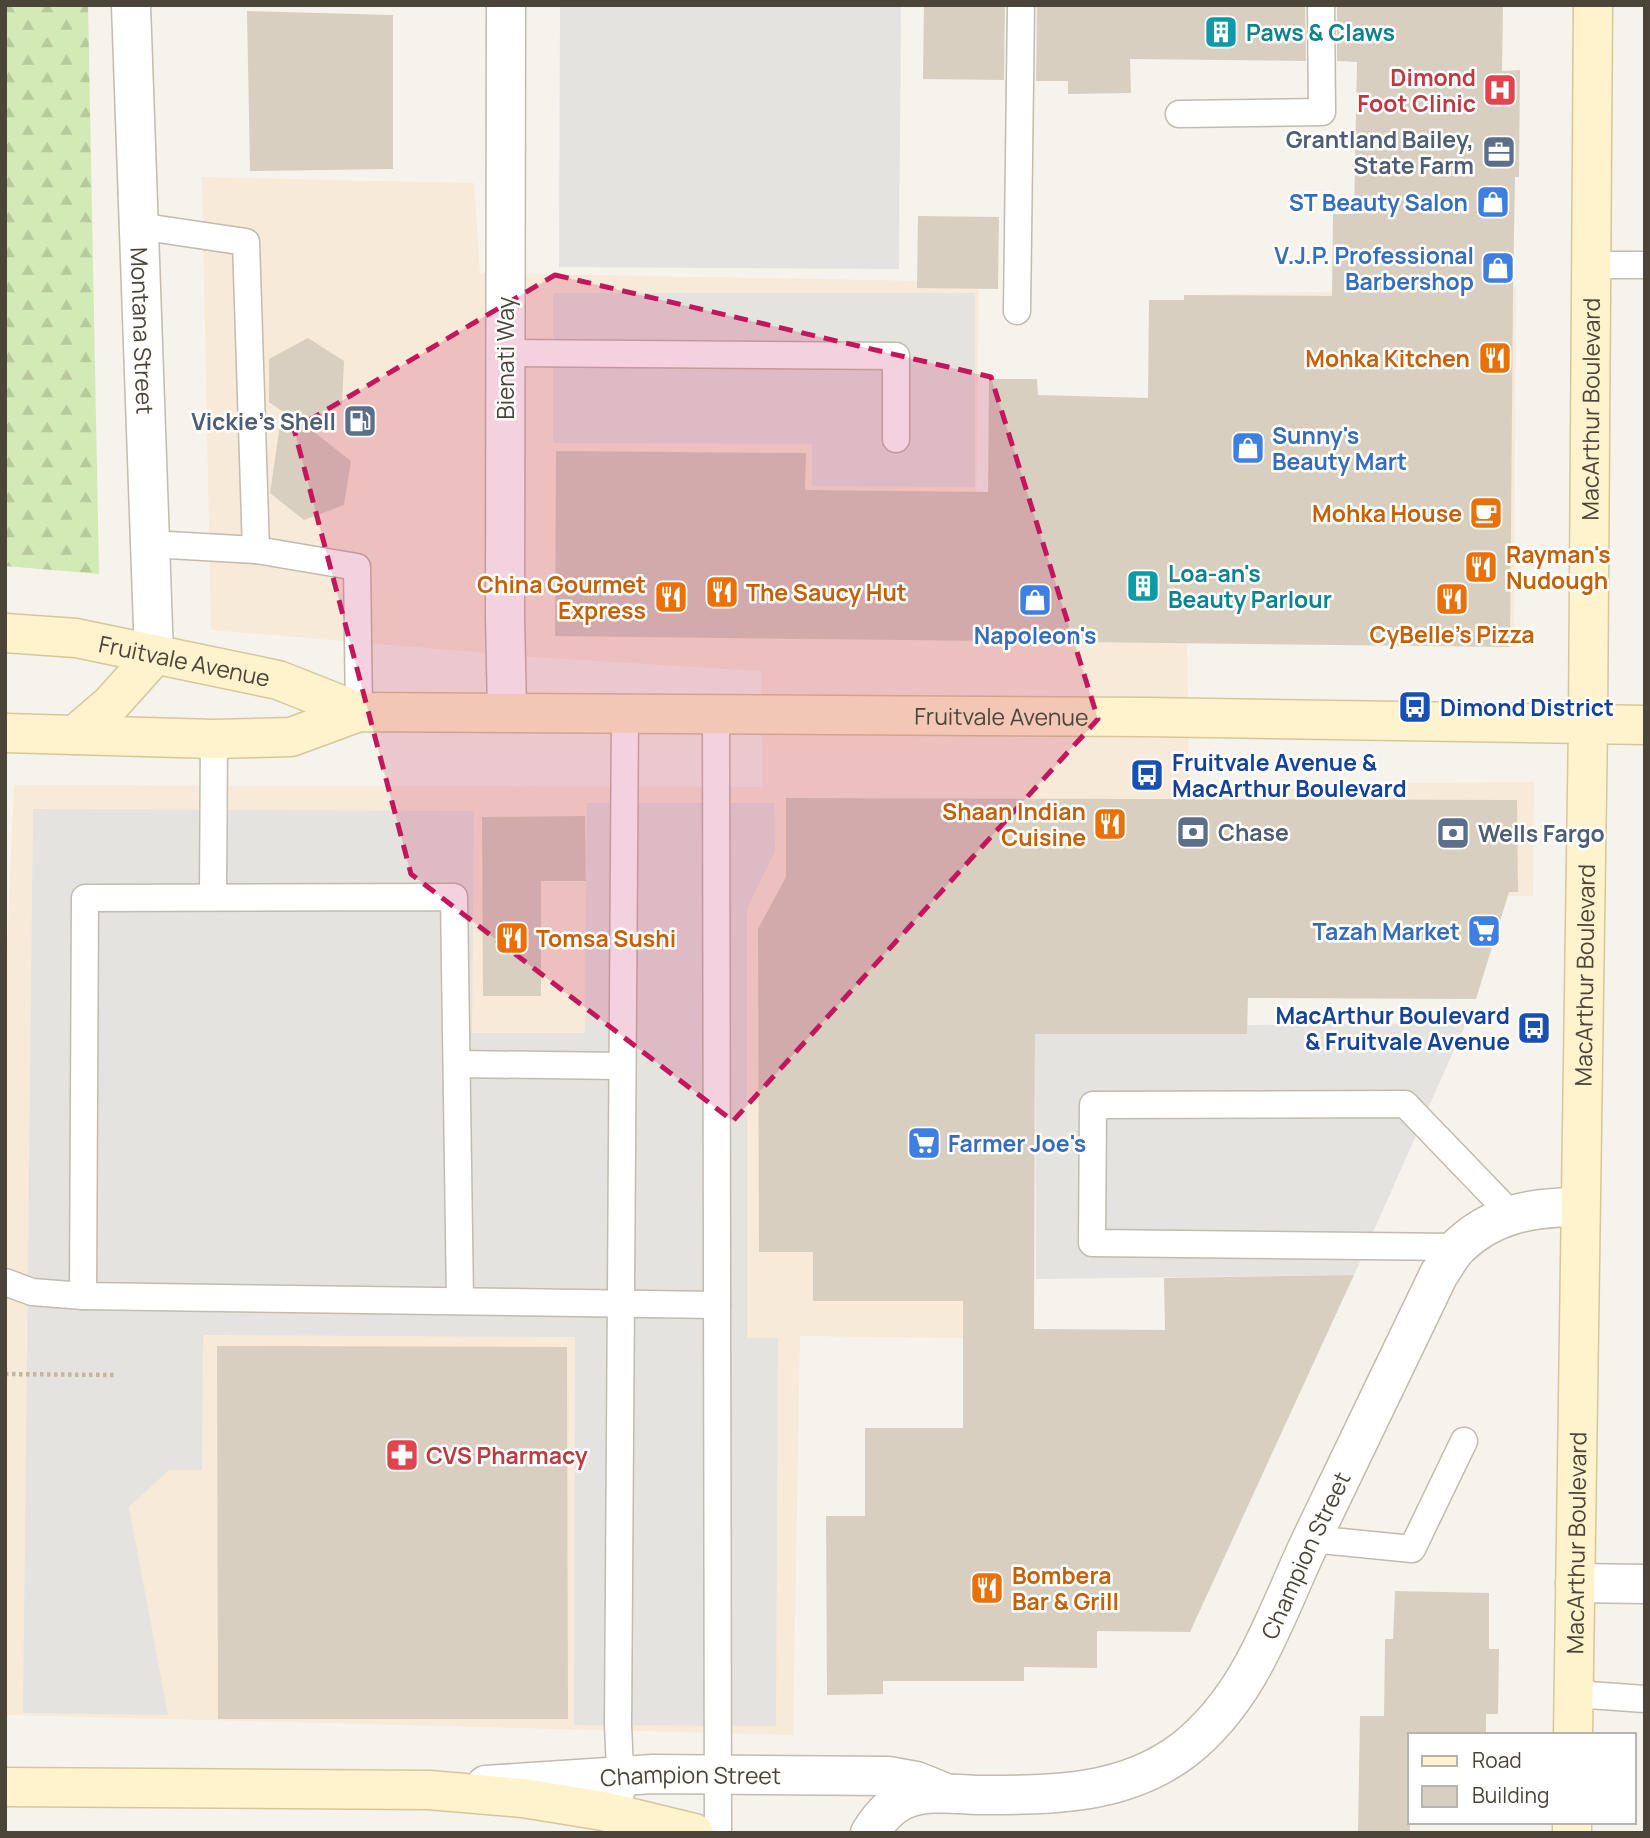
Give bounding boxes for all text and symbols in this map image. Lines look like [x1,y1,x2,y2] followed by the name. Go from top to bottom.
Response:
[1202,13,1240,51] building icon: Paws & Claws
[1246,16,1395,48] place label: Paws & Claws
[1357,61,1476,119] place label: Dimond Foot Clinic
[1481,71,1519,109] hospital icon: Dimond Foot Clinic
[1286,123,1474,181] place label: Grantland Bailey, State Farm
[1480,133,1518,171] office icon: Grantland Bailey, State Farm
[1474,183,1512,221] shop icon: ST Beauty Salon
[1289,186,1468,218] place label: ST Beauty Salon
[1274,239,1474,297] place label: V.J.P. Professional Barbershop
[124,247,161,415] street label: Montana Street
[1479,249,1517,287] shop icon: V.J.P. Professional Barbershop
[489,297,521,419] street label: Bienati Way
[1573,298,1607,520] street label: MacArthur Boulevard
[1476,339,1514,377] restaurant icon: Mohka Kitchen
[1305,342,1470,374] place label: Mohka Kitchen
[341,402,379,440] fuel station icon: Vickie's Shell
[191,405,336,437] place label: Vickie's Shell
[1272,419,1407,477] place label: Sunny's Beauty Mart
[1229,429,1267,467] shop icon: Sunny's Beauty Mart
[1467,494,1505,532] cafe icon: Mohka House
[1312,497,1462,529] place label: Mohka House
[1506,538,1611,596] place label: Rayman's Nudough
[1462,548,1500,586] restaurant icon: Rayman's Nudough
[1168,557,1332,615] place label: Loa-an's Beauty Parlour
[1124,567,1162,605] building icon: Loa-an's Beauty Parlour
[477,568,646,626] place label: China Gourmet Express
[703,573,741,611] restaurant icon: The Saucy Hut
[746,576,907,608] place label: The Saucy Hut
[652,578,690,616] restaurant icon: China Gourmet Express
[1433,580,1471,618] restaurant icon: CyBelle's Pizza
[1016,581,1054,619] shop icon: Napoleon's
[1370,618,1534,650] place label: CyBelle's Pizza
[974,619,1096,651] place label: Napoleon's
[96,627,273,694] street label: Fruitvale Avenue
[1396,688,1434,726] bus stop icon: Dimond District
[1440,691,1614,723] place label: Dimond District
[914,700,1089,733] street label: Fruitvale Avenue
[1172,746,1407,804] place label: Fruitvale Avenue & MacArthur Boulevard
[1128,756,1166,794] bus stop icon: Fruitvale Avenue & MacArthur Boulevard
[942,795,1086,853] place label: Shaan Indian Cuisine
[1091,805,1129,843] restaurant icon: Shaan Indian Cuisine
[1174,813,1212,851] bank icon: Chase
[1434,814,1472,852] bank icon: Wells Fargo
[1218,816,1289,848] place label: Chase
[1478,817,1605,849] place label: Wells Fargo
[1567,864,1602,1087] street label: MacArthur Boulevard
[1465,912,1503,950] supermarket icon: Tazah Market
[1313,915,1460,947] place label: Tazah Market
[493,919,531,957] restaurant icon: Tomsa Sushi
[536,922,676,954] place label: Tomsa Sushi
[1275,999,1510,1057] place label: MacArthur Boulevard & Fruitvale Avenue
[1515,1009,1553,1047] bus stop icon: MacArthur Boulevard & Fruitvale Avenue
[905,1124,943,1162] supermarket icon: Farmer Joe's
[948,1127,1086,1159] place label: Farmer Joe's
[1558,1432,1593,1654] street label: MacArthur Boulevard
[383,1436,421,1474] pharmacy icon: CVS Pharmacy
[426,1439,588,1471] place label: CVS Pharmacy
[1253,1466,1358,1644] street label: Champion Street
[1012,1559,1119,1617] place label: Bombera Bar & Grill
[968,1569,1006,1607] restaurant icon: Bombera Bar & Grill
[1408,1733,1636,1824] legend
[1472,1746,1522,1774] text: Road
[599,1757,781,1793] street label: Champion Street
[1472,1781,1549,1809] text: Building

